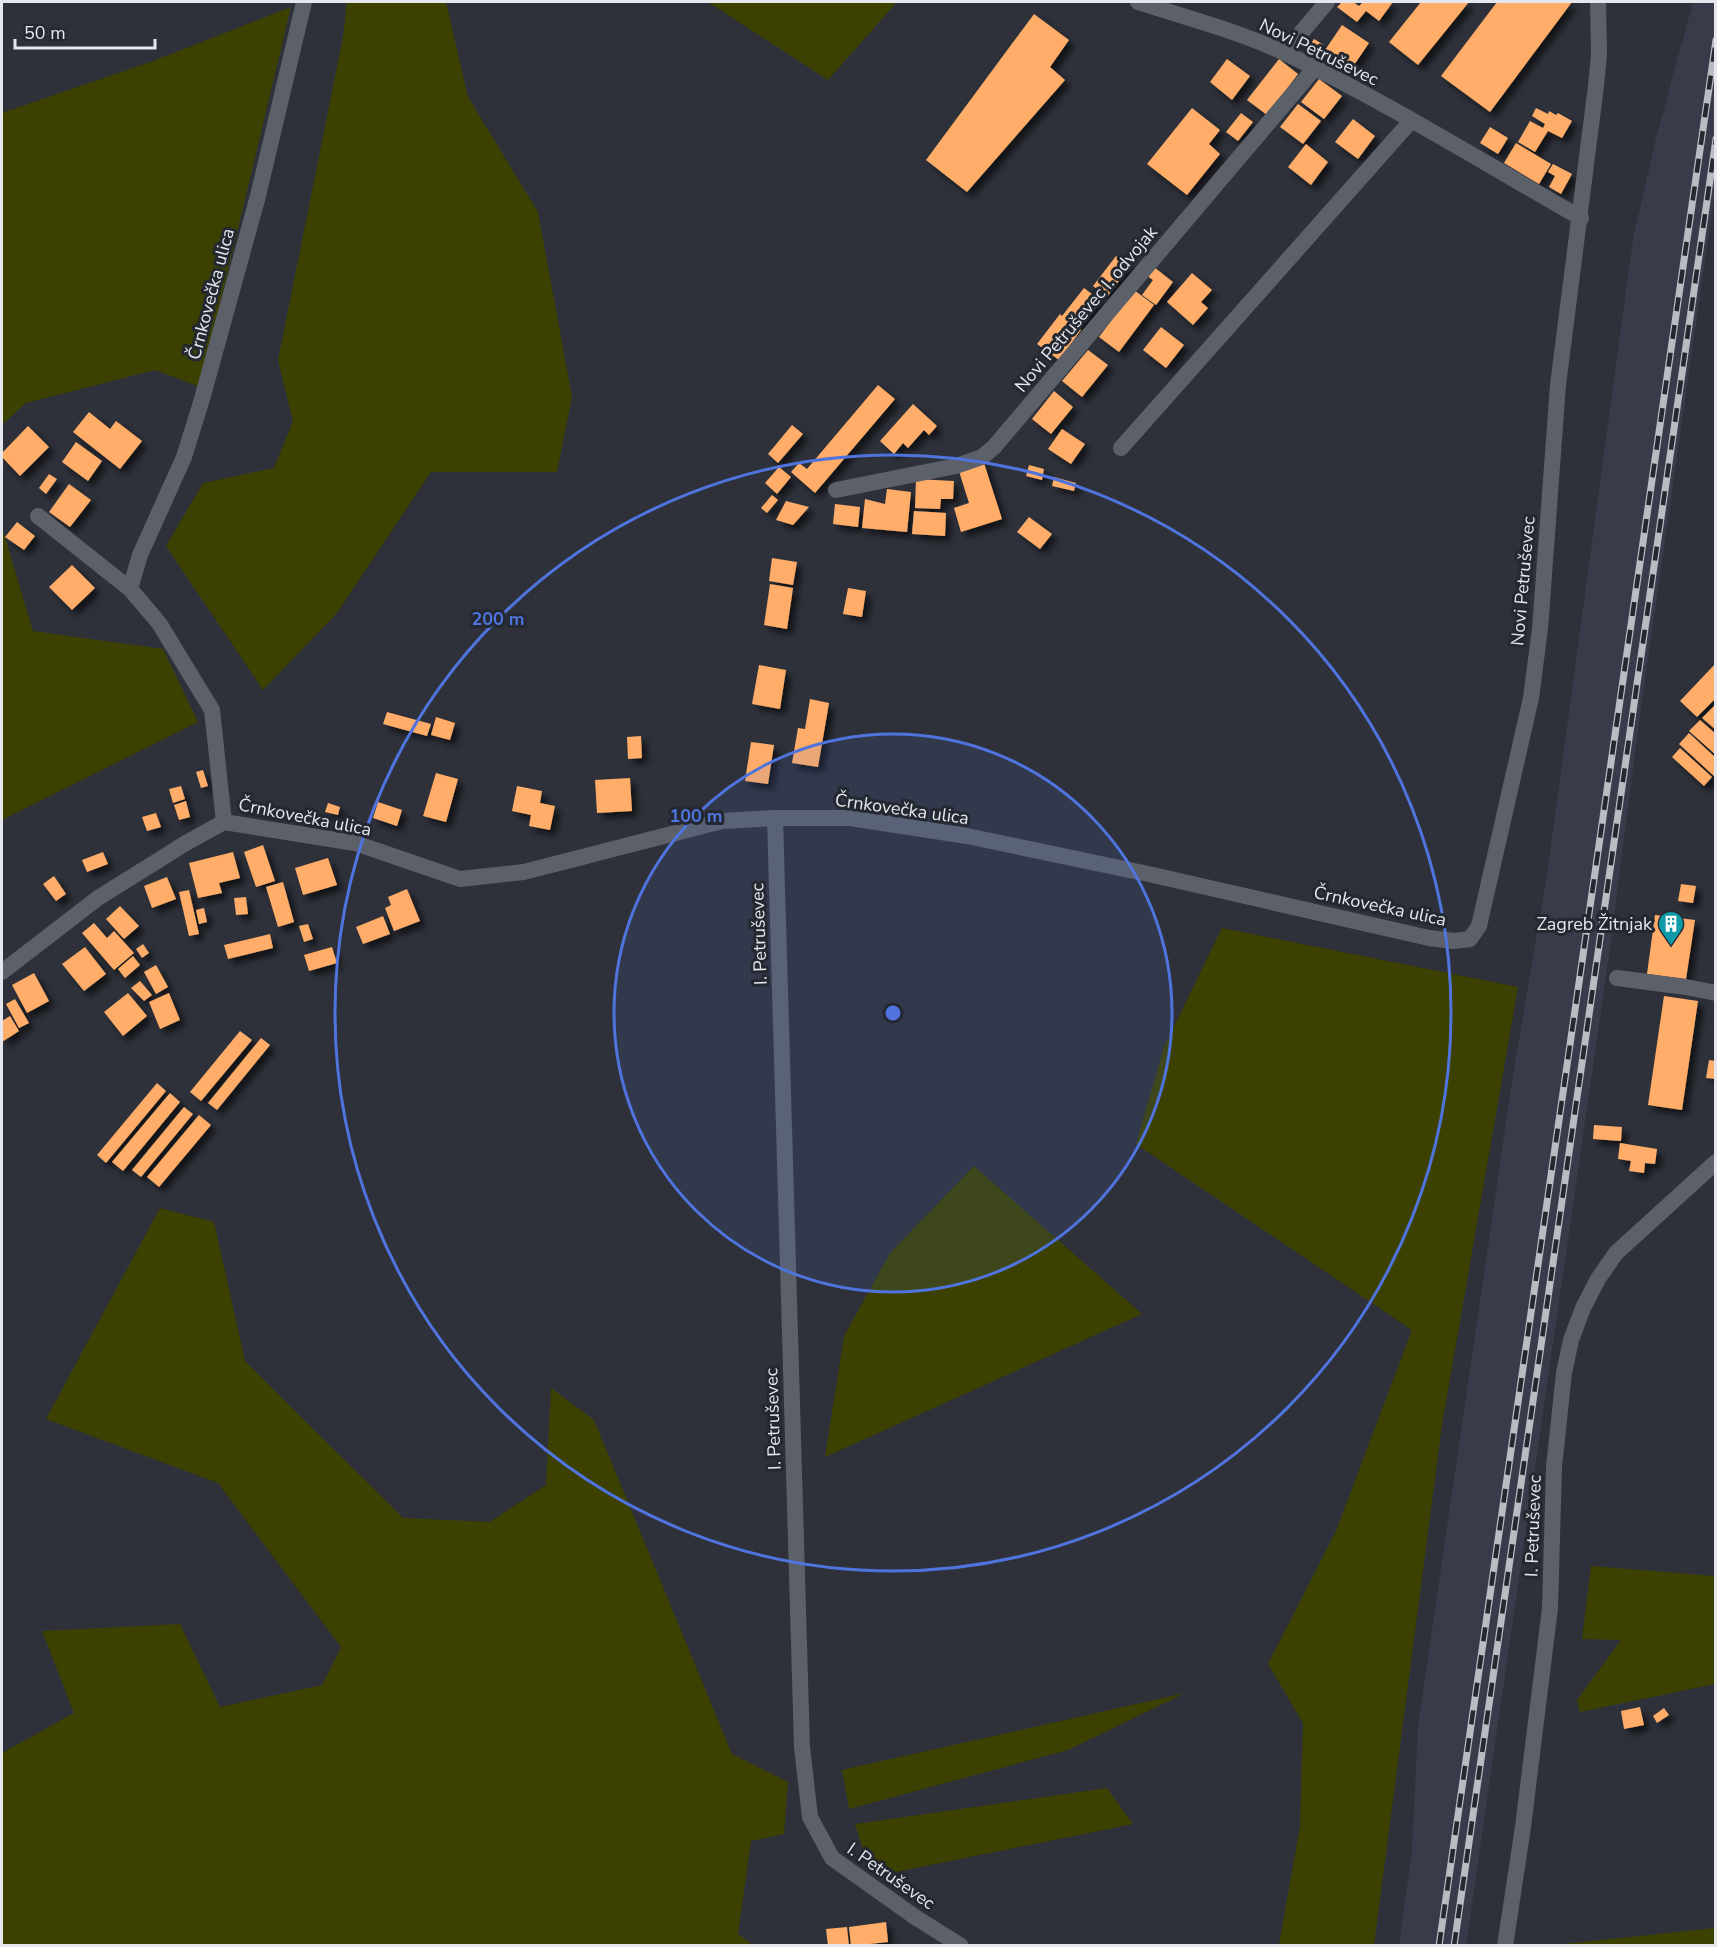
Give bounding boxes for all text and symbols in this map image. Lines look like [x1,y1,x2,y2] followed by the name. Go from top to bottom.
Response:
[15,12,154,50] scale bar
[1255,13,1383,91] street label: Novi Petruševec
[24,21,66,45] text: 50 m
[1009,220,1163,397] street label: Novi Petruševec I. odvojak
[182,226,240,362] street label: Črnkovečka ulica
[1505,515,1541,647] street label: Novi Petruševec
[471,607,525,631] text: 200 m
[834,788,970,830] street label: Črnkovečka ulica
[236,792,374,842] street label: Črnkovečka ulica
[669,804,723,828] text: 100 m
[1311,880,1449,932] street label: Črnkovečka ulica
[745,883,773,985] street label: I. Petruševec
[1656,909,1686,947] building icon: Zagreb Žitnjak
[1536,912,1653,936] place label: Zagreb Žitnjak
[883,1003,903,1023] centre of rings
[759,1368,787,1470] street label: I. Petruševec
[1519,1475,1547,1577] street label: I. Petruševec
[842,1837,940,1915] street label: I. Petruševec

